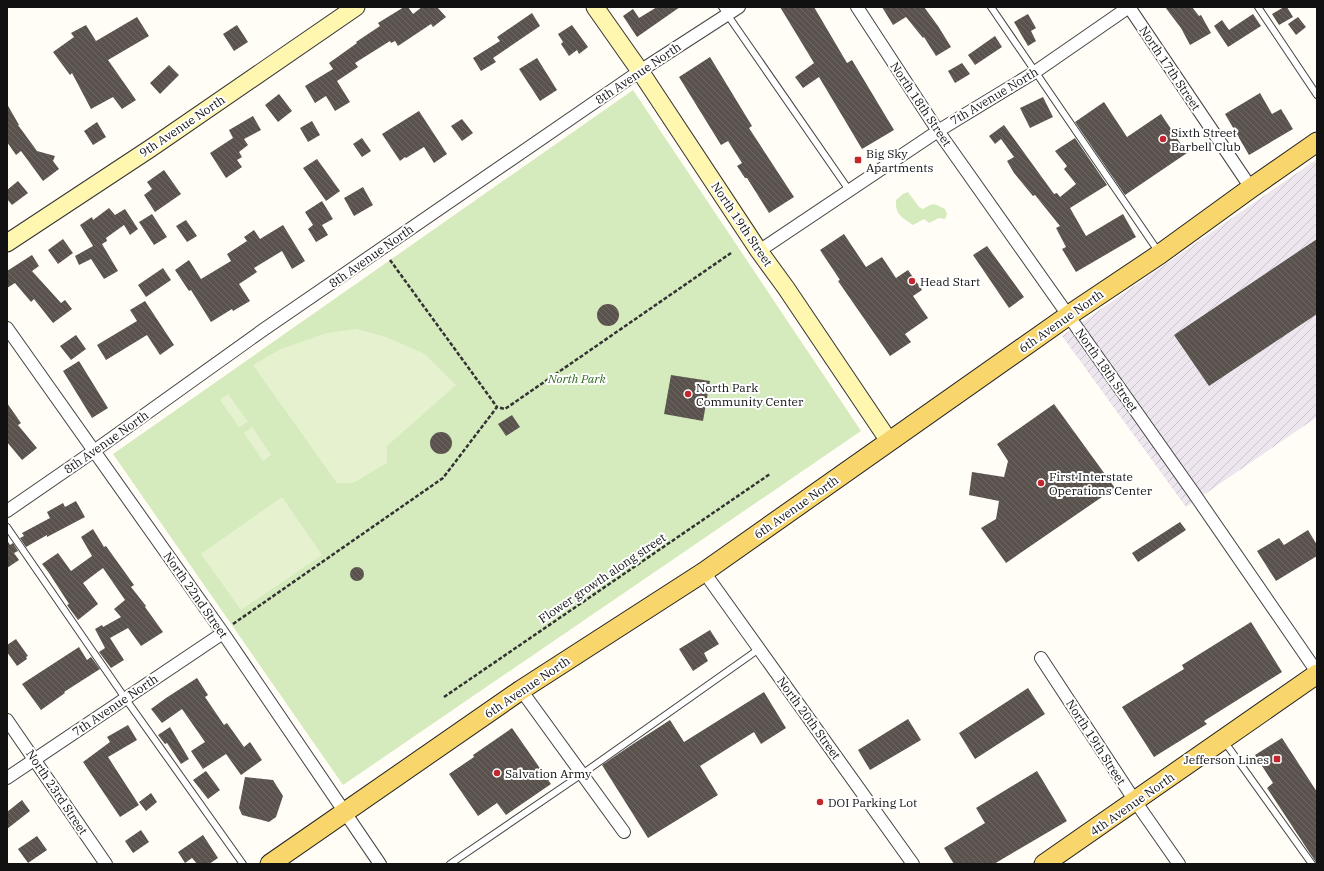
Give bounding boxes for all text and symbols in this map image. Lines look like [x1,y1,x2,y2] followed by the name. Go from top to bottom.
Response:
[1136,23,1204,113] street label: North 17th Street
[592,39,684,107] street label: 8th Avenue North
[887,59,955,149] street label: North 18th Street
[947,64,1041,128] street label: 7th Avenue North
[136,92,228,160] street label: 9th Avenue North
[1171,125,1241,154] place label: Sixth Street Barbell Club
[1158,134,1168,144] marker: Sixth Street Barbell Club
[866,146,934,175] place label: Big Sky Apartments
[853,155,863,165] marker: Big Sky Apartments
[708,179,776,269] street label: North 19th Street
[326,221,417,291] street label: 8th Avenue North
[920,274,980,289] place label: Head Start
[907,276,917,286] marker: Head Start
[1016,286,1107,356] street label: 6th Avenue North
[1073,325,1141,415] street label: North 18th Street
[547,371,607,386] park label: North Park
[696,380,804,409] place label: North Park Community Center
[683,389,693,399] marker: North Park Community Center
[61,407,152,477] street label: 8th Avenue North
[1049,469,1153,498] place label: First Interstate Operations Center
[751,472,842,542] street label: 6th Avenue North
[1036,478,1046,488] marker: First Interstate Operations Center
[536,530,668,626] street label: Flower growth along street
[161,549,231,641] street label: North 22nd Street
[481,653,573,721] street label: 6th Avenue North
[69,671,161,739] street label: 7th Avenue North
[774,674,844,762] street label: North 20th Street
[1063,697,1129,787] street label: North 19th Street
[23,747,91,837] street label: North 23rd Street
[1183,752,1269,767] place label: Jefferson Lines
[1272,754,1282,764] marker: Jefferson Lines
[505,766,592,781] place label: Salvation Army
[492,768,502,778] marker: Salvation Army
[1087,769,1178,839] street label: 4th Avenue North
[828,795,917,810] place label: DOI Parking Lot
[815,797,825,807] marker: DOI Parking Lot

